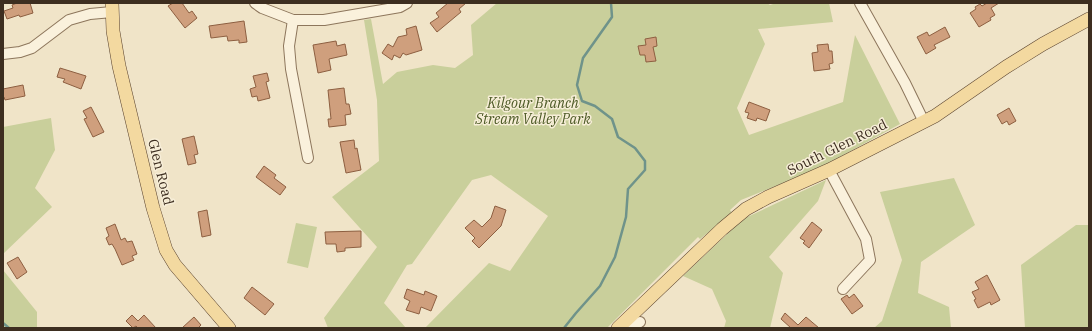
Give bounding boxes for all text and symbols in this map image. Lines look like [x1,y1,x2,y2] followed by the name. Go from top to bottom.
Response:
[474,94,591,128] park label: Kilgour Branch Stream Valley Park
[784,115,890,179] street label: South Glen Road
[144,137,178,207] street label: Glen Road

